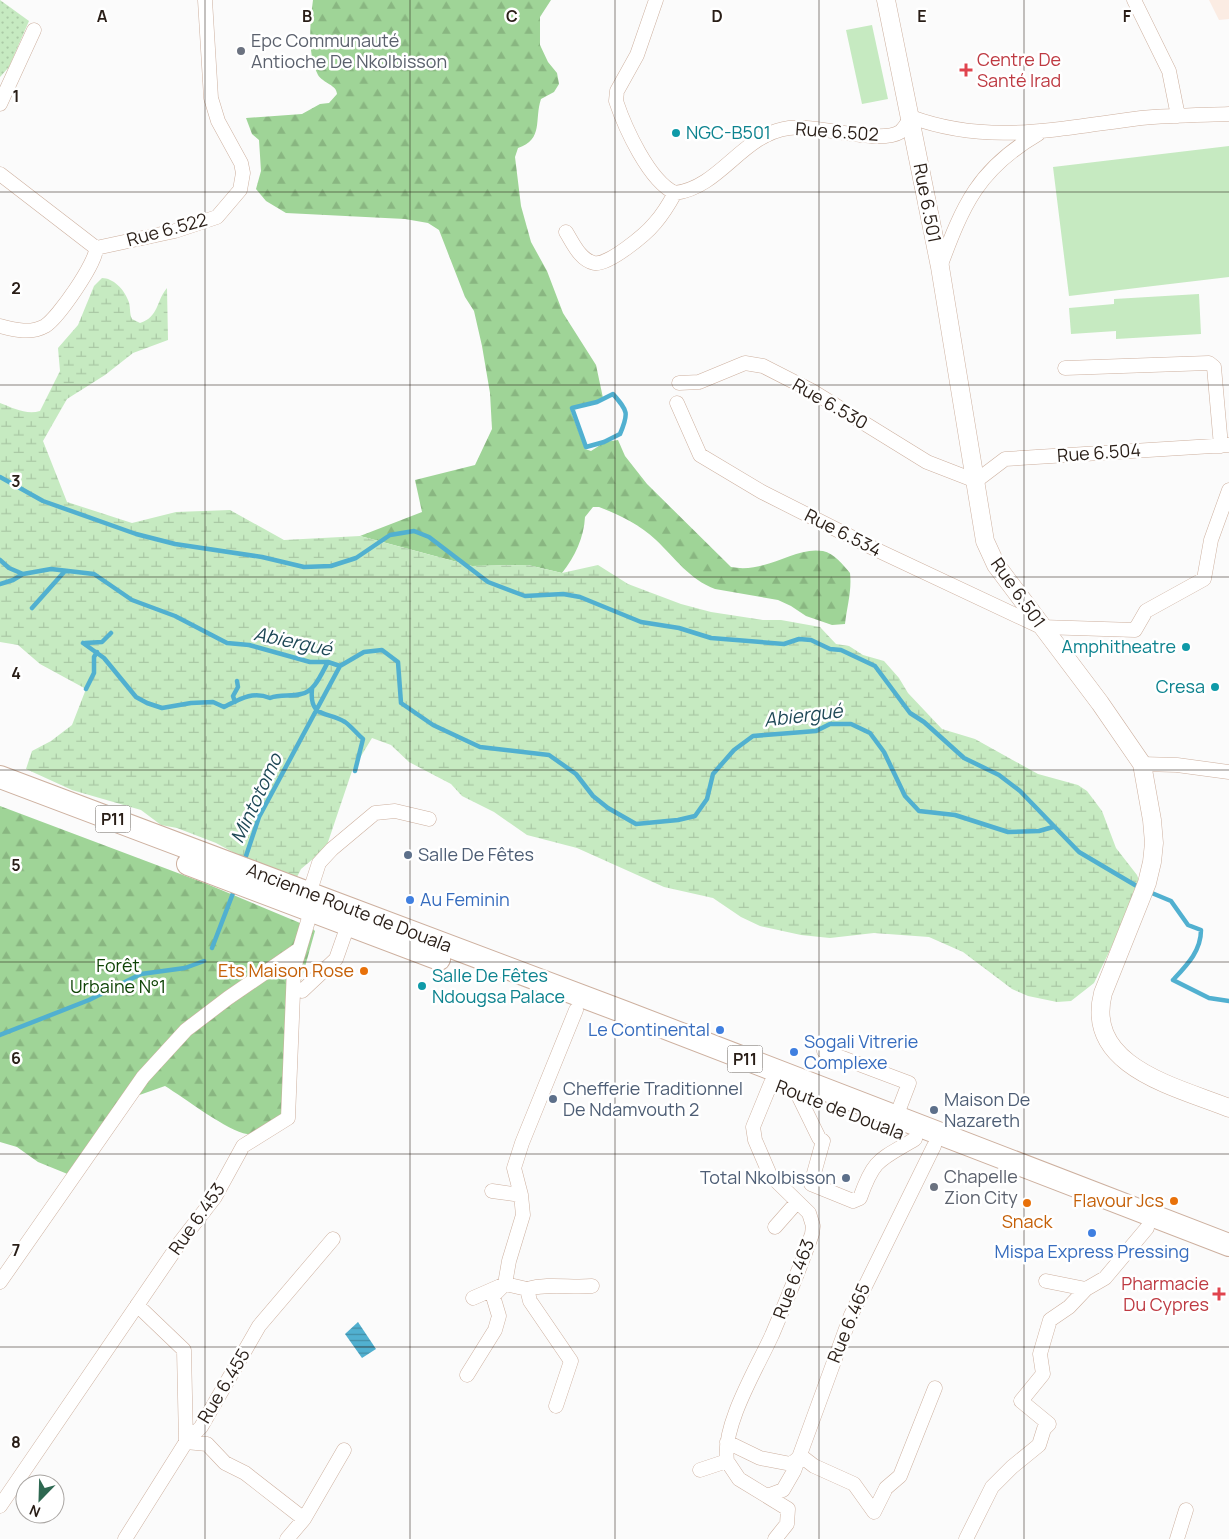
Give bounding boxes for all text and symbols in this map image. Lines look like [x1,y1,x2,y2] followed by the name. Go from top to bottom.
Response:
[97,5,108,27] text: A
[302,5,312,27] text: B
[506,5,518,27] text: C
[711,5,723,27] text: D
[917,5,927,27] text: E
[1123,5,1132,27] text: F
[251,28,447,73] place label: Epc Communauté Antioche De Nkolbisson
[235,45,247,57] marker: Epc Communauté Antioche De Nkolbisson
[977,47,1061,92] place label: Centre De Santé Irad
[959,63,973,77] marker: Centre De Santé Irad
[12,85,20,107] text: 1
[795,116,880,146] street label: Rue 6.502
[686,120,771,144] place label: NGC-B501
[670,127,682,139] marker: NGC-B501
[909,161,947,245] street label: Rue 6.501
[124,207,210,251] street label: Rue 6.522
[11,277,21,299] text: 2
[788,372,873,434] street label: Rue 6.530
[1056,437,1142,467] street label: Rue 6.504
[11,470,21,492] text: 3
[801,503,886,562] street label: Rue 6.534
[986,553,1052,632] street label: Rue 6.501
[252,620,336,662] water label: Abiergué
[1062,634,1176,658] place label: Amphitheatre
[1180,641,1192,653] marker: Amphitheatre
[11,662,21,684] text: 4
[1156,674,1205,698] place label: Cresa
[1209,681,1221,693] marker: Cresa
[762,697,846,733] water label: Abiergué
[224,747,289,847] water label: Mintotomo
[96,806,130,832] road number: P11
[418,842,534,866] place label: Salle De Fêtes
[402,849,414,861] marker: Salle De Fêtes
[11,854,21,876] text: 5
[243,857,455,957] street label: Ancienne Route de Douala
[420,887,510,911] place label: Au Feminin
[404,894,416,906] marker: Au Feminin
[70,953,166,998] park label: Forêt Urbaine N°1
[218,958,354,982] place label: Ets Maison Rose
[432,963,565,1008] place label: Salle De Fêtes Ndougsa Palace
[358,965,370,977] marker: Ets Maison Rose
[416,980,428,992] marker: Salle De Fêtes Ndougsa Palace
[588,1017,710,1041] place label: Le Continental
[714,1024,726,1036] marker: Le Continental
[804,1029,918,1074] place label: Sogali Vitrerie Complexe
[728,1046,762,1072] road number: P11
[788,1046,800,1058] marker: Sogali Vitrerie Complexe
[11,1047,21,1069] text: 6
[773,1073,908,1145] street label: Route de Douala
[563,1076,743,1121] place label: Chefferie Traditionnel De Ndamvouth 2
[944,1087,1030,1132] place label: Maison De Nazareth
[547,1093,559,1105] marker: Chefferie Traditionnel De Ndamvouth 2
[928,1104,940,1116] marker: Maison De Nazareth
[944,1164,1018,1209] place label: Chapelle Zion City
[700,1165,836,1189] place label: Total Nkolbisson
[840,1172,852,1184] marker: Total Nkolbisson
[163,1178,230,1259] street label: Rue 6.453
[928,1181,940,1193] marker: Chapelle Zion City
[1073,1188,1164,1212] place label: Flavour Jcs
[1168,1195,1180,1207] marker: Flavour Jcs
[1021,1197,1033,1209] marker: Snack
[1002,1209,1053,1233] place label: Snack
[1086,1227,1098,1239] marker: Mispa Express Pressing
[767,1235,819,1322] street label: Rue 6.463
[12,1239,20,1261] text: 7
[995,1239,1189,1263] place label: Mispa Express Pressing
[1121,1271,1209,1316] place label: Pharmacie Du Cypres
[821,1279,875,1366] street label: Rue 6.465
[1213,1288,1225,1300] marker: Pharmacie Du Cypres
[191,1344,255,1427] street label: Rue 6.455
[11,1431,21,1453] text: 8
[15,1474,65,1524] north arrow
[26,1501,43,1522] text: N

